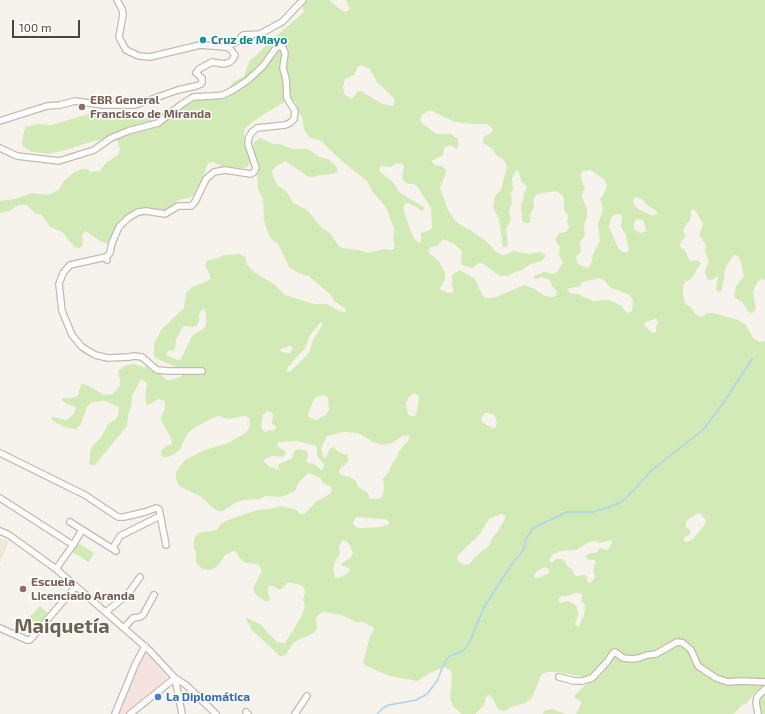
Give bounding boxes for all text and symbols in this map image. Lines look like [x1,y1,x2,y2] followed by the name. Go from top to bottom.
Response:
[14,12,82,38] scale bar
[19,20,51,34] text: 100 m
[211,33,287,47] place label: Cruz de Mayo
[198,35,208,45] marker: Cruz de Mayo
[90,93,211,121] place label: EBR General Francisco de Miranda
[77,102,87,112] marker: EBR General Francisco de Miranda
[31,575,135,603] place label: Escuela Licenciado Aranda
[18,584,28,594] marker: Escuela Licenciado Aranda
[14,614,110,638] district label: Maiquetía
[166,690,250,704] place label: La Diplomática
[153,692,163,702] marker: La Diplomática

